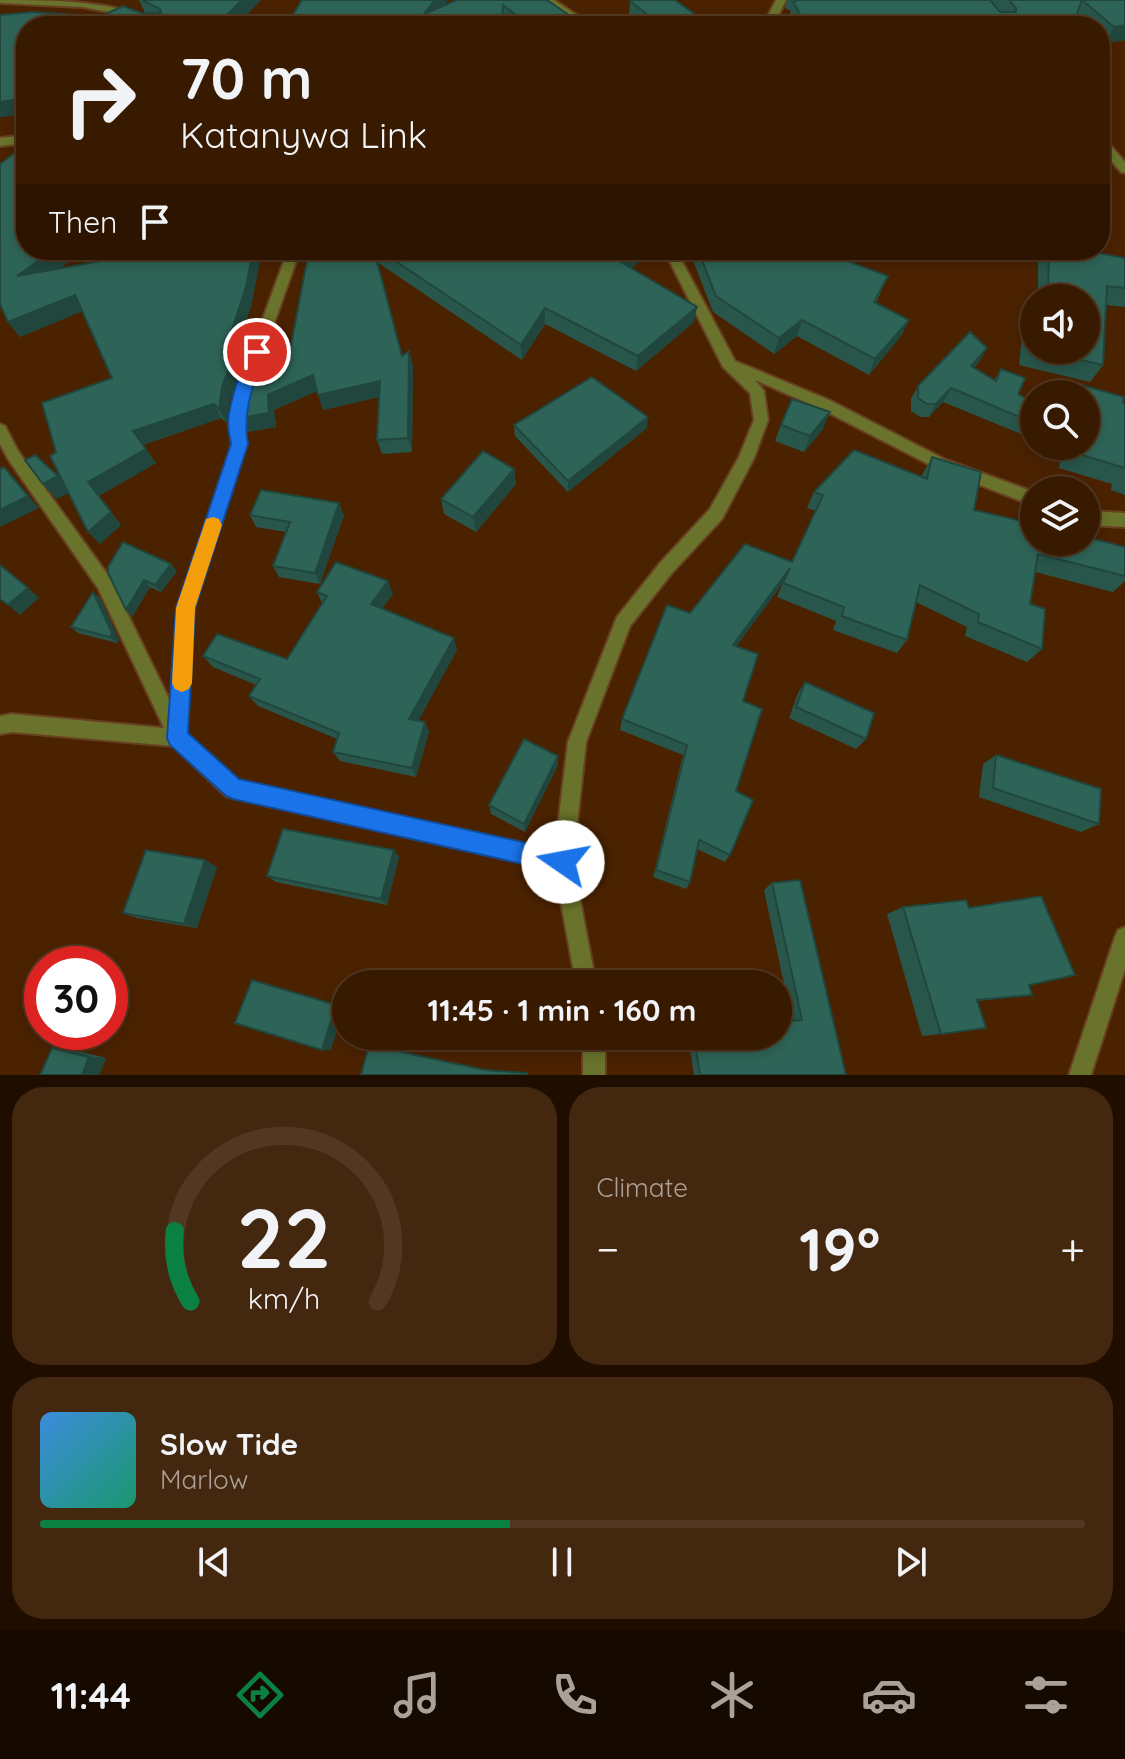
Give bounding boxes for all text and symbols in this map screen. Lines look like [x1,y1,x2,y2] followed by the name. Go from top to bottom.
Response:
[180,43,312,113] text: 70 m
[48,48,152,152] icon: right
[180,112,427,157] text: Katanywa Link
[133,200,177,244] icon: arrive
[48,203,117,241] text: Then
[1020,284,1100,556] map controls
[1020,284,1100,364] button: sound
[223,318,291,386] pin
[235,330,279,374] icon: arrive
[1020,380,1100,460] button: search
[1020,476,1100,556] button: layers
[521,820,605,904] position arrow
[24,946,128,1050] speed limit sign: 30
[428,991,696,1029] text: 11:45 · 1 min · 160 m
[597,1171,688,1204] text: Climate
[237,1185,332,1289] text: 22
[799,1211,880,1286] text: 19°
[597,1221,619,1276] text: −
[1060,1221,1085,1276] text: +
[248,1280,321,1316] text: km/h
[160,1425,298,1463] text: Slow Tide
[160,1463,248,1496] text: Marlow
[192,1540,236,1584] icon: previous
[540,1540,584,1584] icon: pause
[889,1540,933,1584] icon: next
[232,1667,288,1723] icon: directions
[389,1667,445,1723] icon: music
[547,1667,603,1723] icon: phone
[704,1667,760,1723] icon: climate
[861,1667,917,1723] icon: car
[1018,1667,1074,1723] icon: filters
[51,1673,131,1718] text: 11:44

